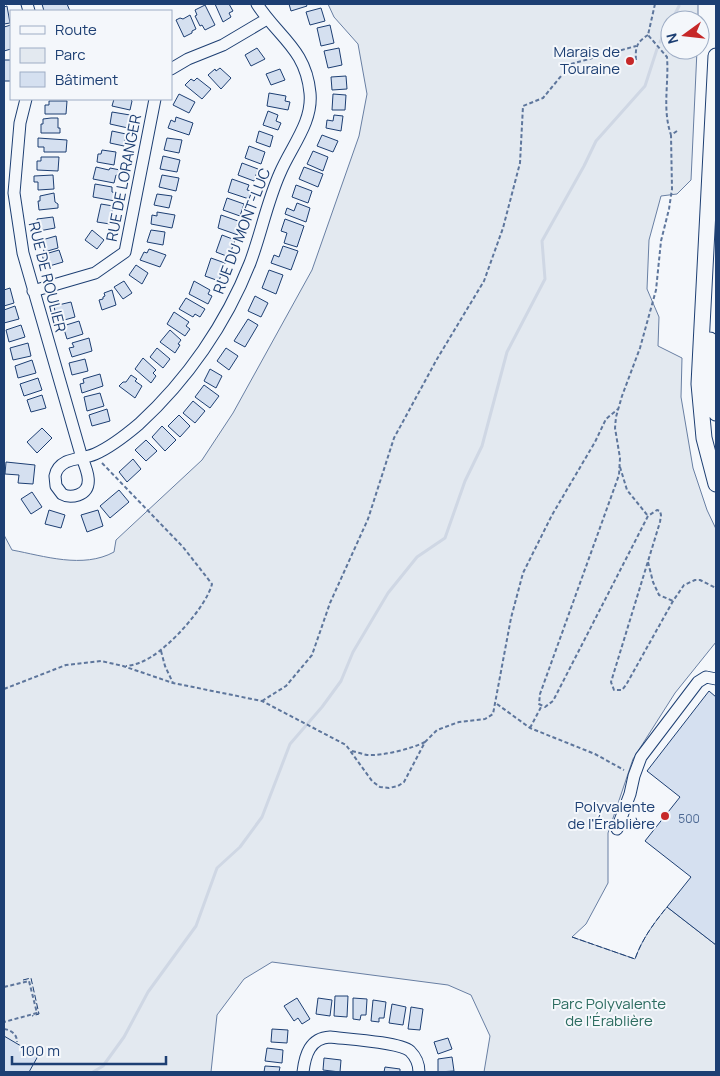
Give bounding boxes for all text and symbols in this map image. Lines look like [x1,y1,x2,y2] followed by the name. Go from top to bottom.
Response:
[10,10,172,100] legend
[660,10,710,60] north arrow
[55,19,97,40] text: Route
[661,31,682,46] text: N
[554,41,620,79] place label: Marais de Touraine
[55,44,86,65] text: Parc
[624,55,636,67] marker: Marais de Touraine
[55,69,118,90] text: Bâtiment
[101,112,146,243] street label: RUE DE LORANGER
[208,165,275,297] street label: RUE DU MONT-LUC
[24,219,71,334] street label: RUE DE ROULIER
[567,796,655,834] place label: Polyvalente de l'Érablière
[659,810,671,822] marker: Polyvalente de l'Érablière
[678,810,700,827] house number: 500
[552,993,666,1031] park label: Parc Polyvalente de l'Érablière
[12,1034,166,1066] scale bar
[20,1040,60,1061] text: 100 m

